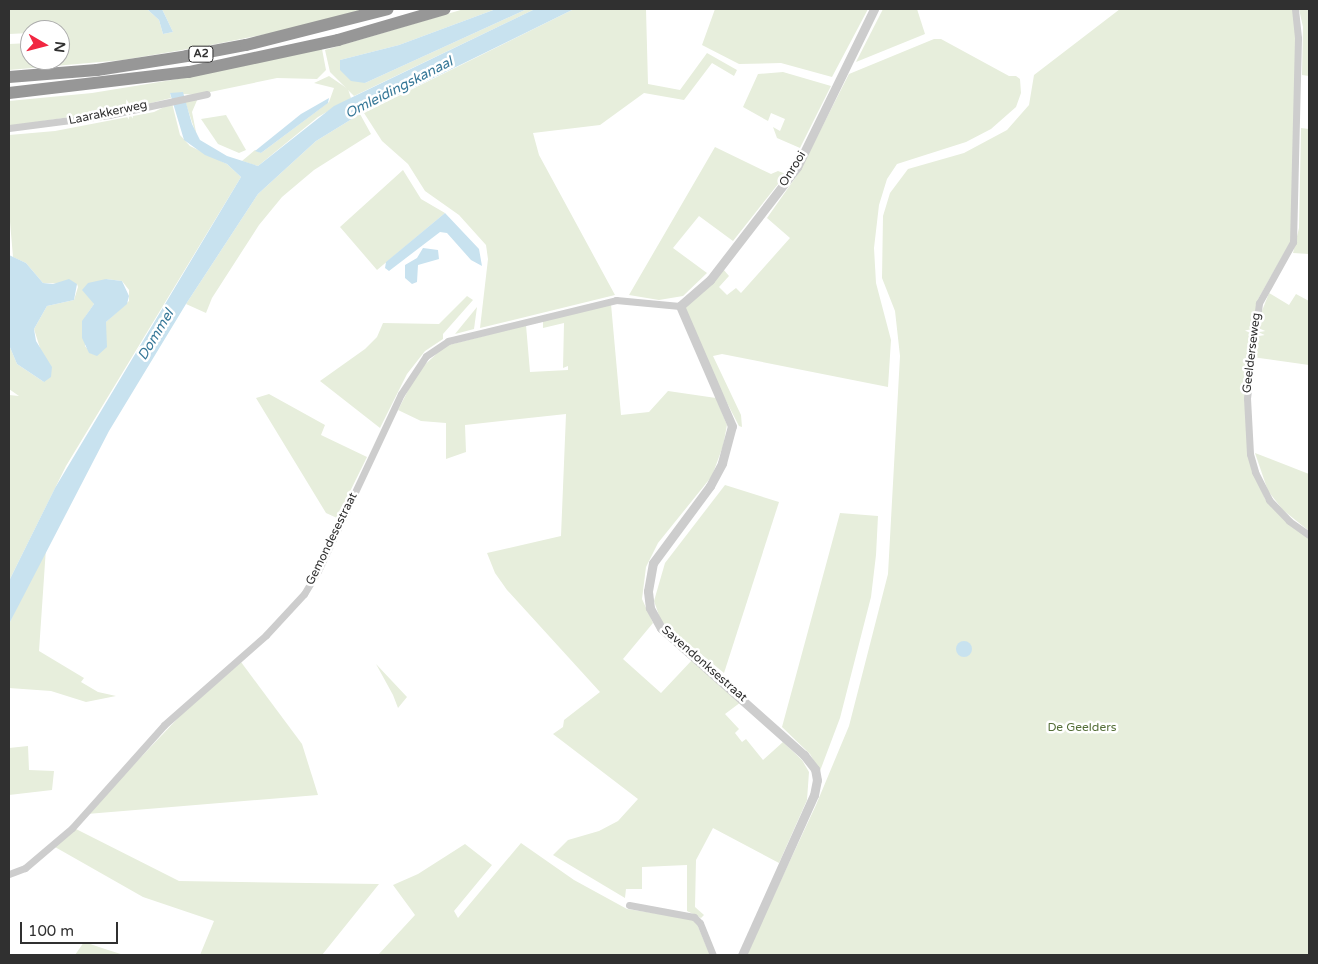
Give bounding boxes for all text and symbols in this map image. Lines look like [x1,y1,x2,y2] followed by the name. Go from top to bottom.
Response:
[20,20,70,70] north arrow
[50,40,69,54] text: N
[187,46,215,62] road number: A2
[342,54,456,122] water label: Omleidingskanaal
[67,98,149,128] street label: Laarakkerweg
[777,149,809,189] street label: Onrooi
[134,307,178,363] water label: Dommel
[1240,312,1264,394] street label: Geelderseweg
[303,490,361,588] street label: Gemondesestraat
[658,623,750,705] street label: Savendonksestraat
[1047,721,1117,735] park label: De Geelders
[22,912,120,944] scale bar
[28,922,74,940] text: 100 m

